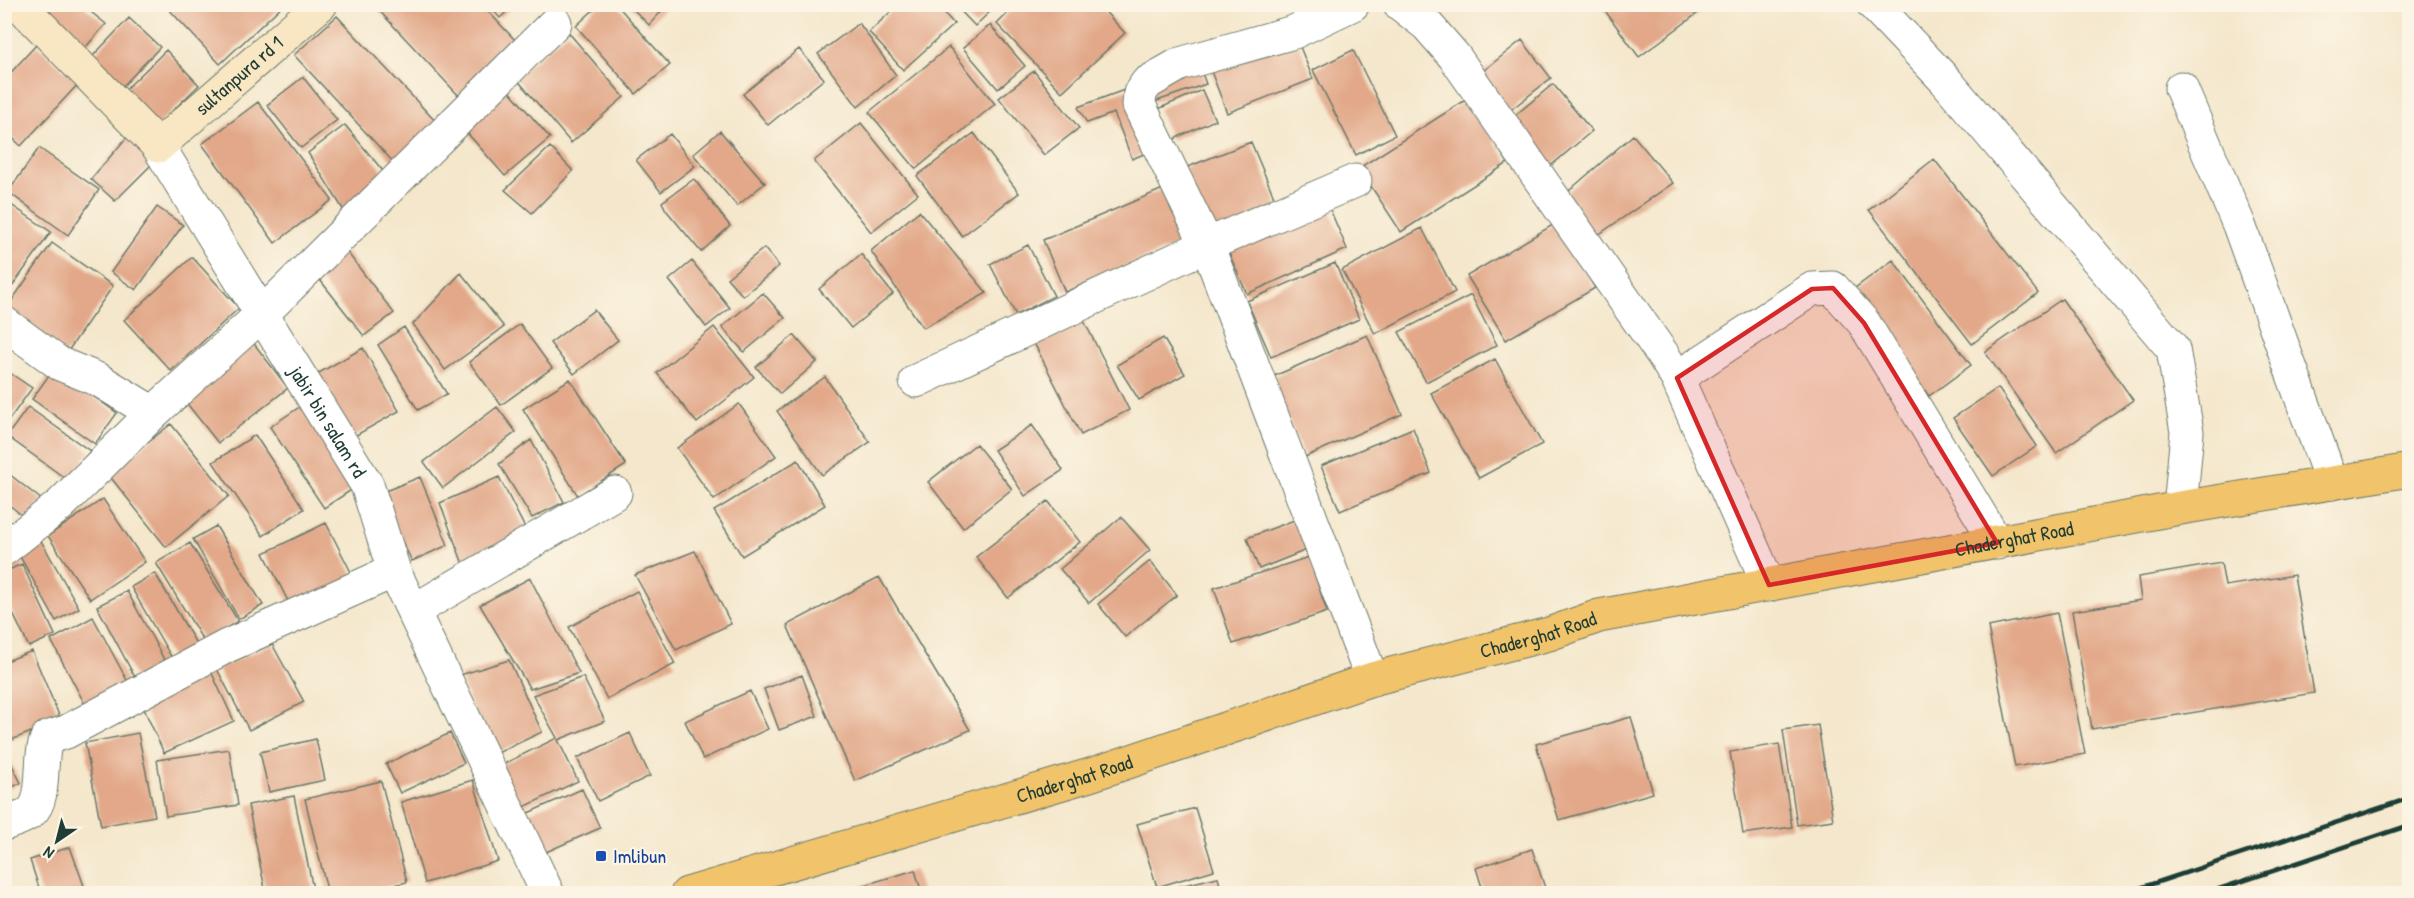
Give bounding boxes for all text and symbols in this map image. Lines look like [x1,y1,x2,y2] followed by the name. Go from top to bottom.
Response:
[189,29,289,121] street label: sultanpura rd 1
[282,358,373,483] street label: jabir bin salam rd
[1952,514,2076,563] street label: Chaderghat Road
[1477,604,1600,664] street label: Chaderghat Road
[1013,748,1136,809] street label: Chaderghat Road
[27,811,87,871] north arrow
[38,842,58,865] text: N
[613,842,666,869] place label: Imlibun
[594,849,608,863] marker: Imlibun

